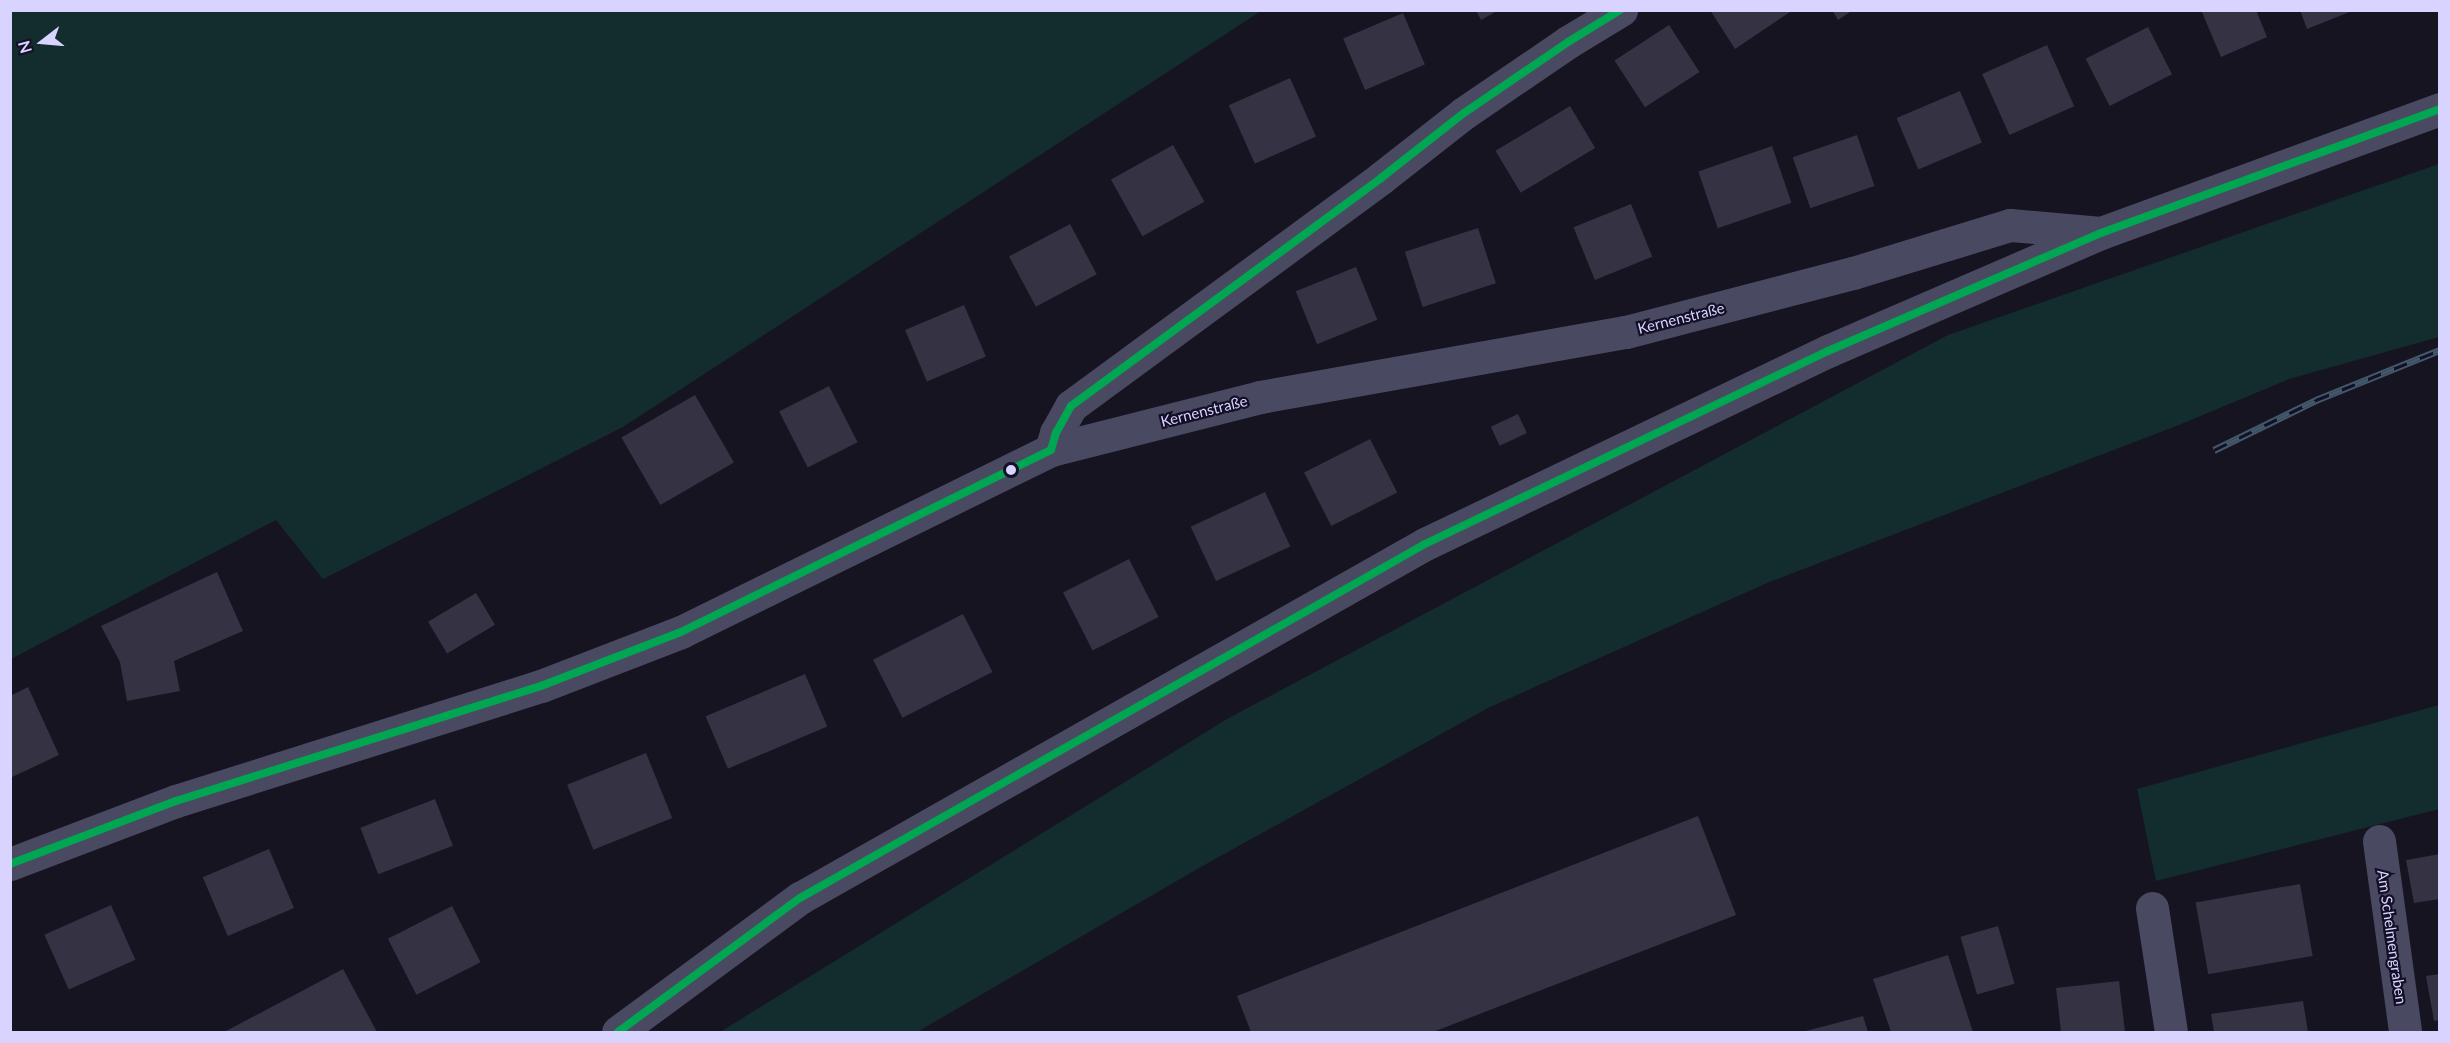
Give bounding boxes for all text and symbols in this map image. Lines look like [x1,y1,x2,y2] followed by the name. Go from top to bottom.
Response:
[12,12,72,72] north arrow
[13,39,35,56] text: N
[1636,299,1726,337] street label: Kernenstraße
[1159,392,1249,430] street label: Kernenstraße
[1005,464,1017,476] unlabelled marker
[2374,869,2410,1005] street label: Am Schelmengraben

